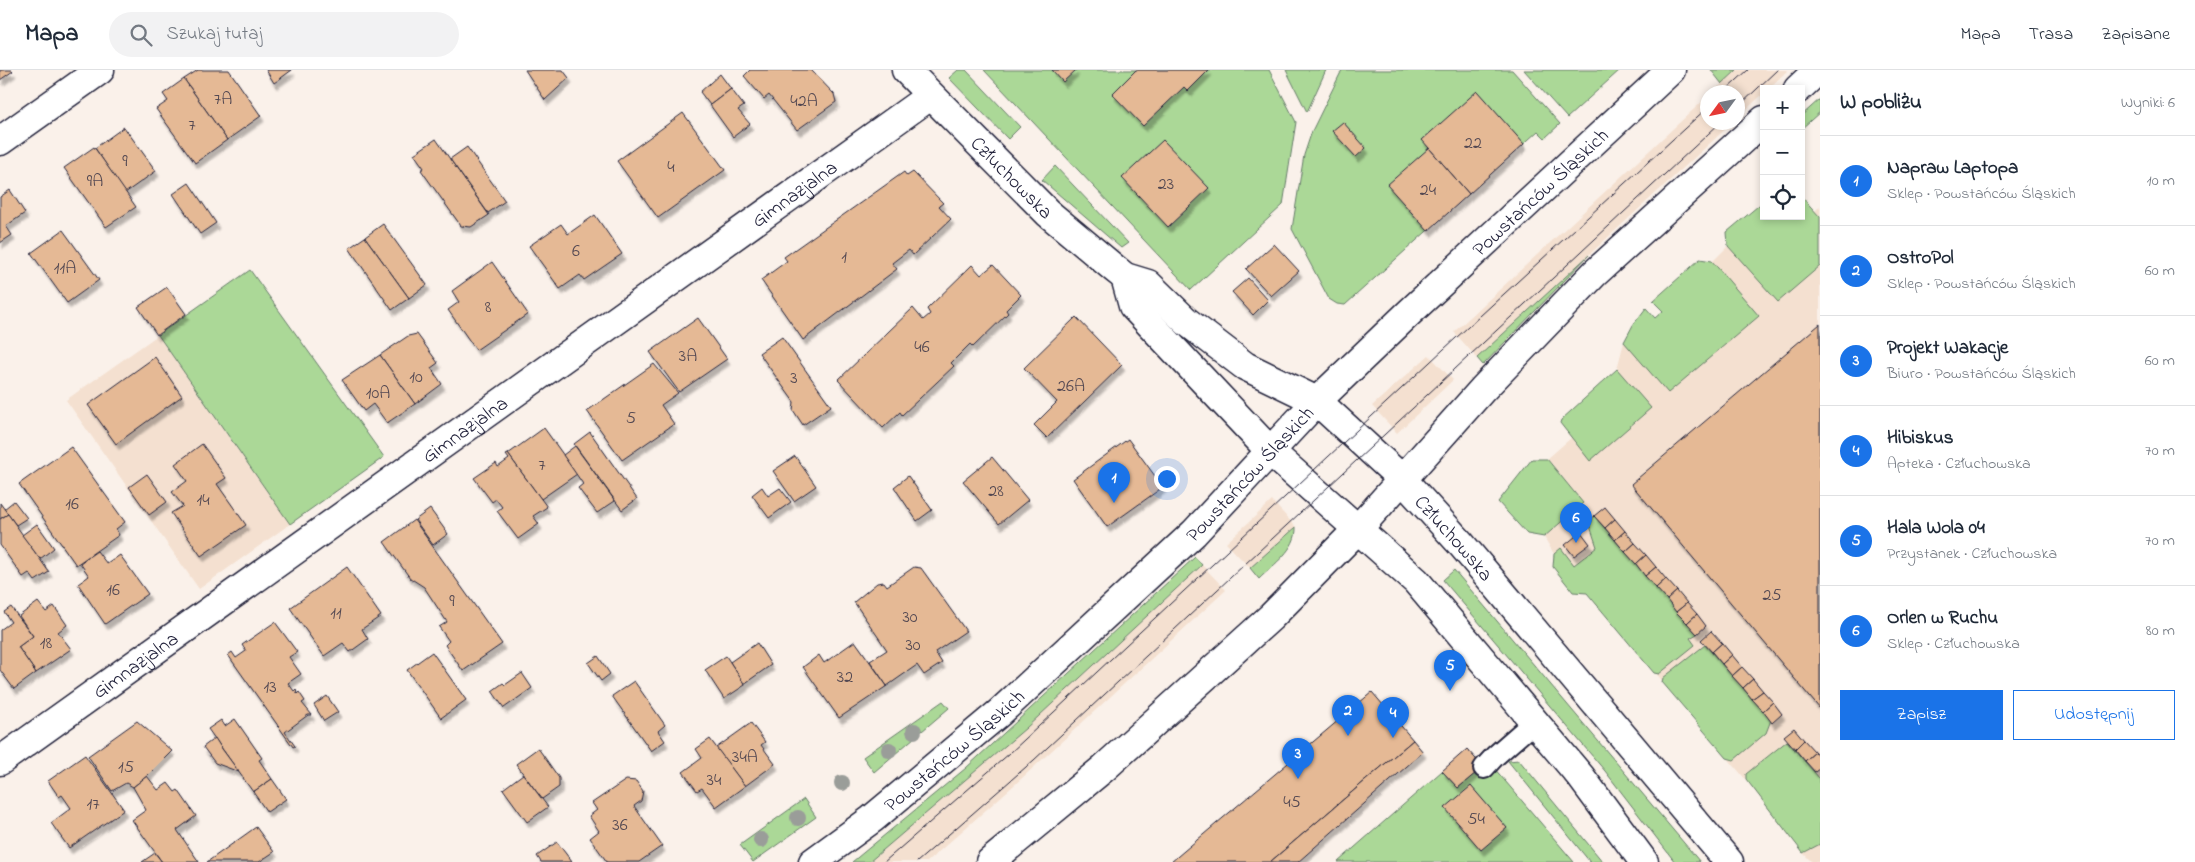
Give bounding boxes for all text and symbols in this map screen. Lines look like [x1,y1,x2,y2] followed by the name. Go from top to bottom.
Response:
[109,12,459,57] search box
[25,17,79,52] text: Mapa
[127,21,155,49] icon: search
[167,21,262,48] text: Szukaj tutaj
[1961,22,2001,48] text: Mapa
[2029,22,2073,48] text: Trasa
[2101,22,2170,48] text: Zapisane
[1700,85,1745,130] north arrow
[1760,85,1805,220] map controls
[1760,85,1805,130] button: +
[214,87,232,113] house number: 7A
[1840,88,1922,118] text: W pobliżu
[790,89,818,115] house number: 42A
[2121,91,2175,115] text: Wyniki: 6
[188,113,196,139] house number: 7
[1467,123,1616,264] street label: Powstańców Śląskich
[1760,130,1805,175] button: −
[963,131,1059,227] street label: Człuchowska
[1464,131,1482,157] house number: 22
[122,149,128,175] house number: 9
[667,155,675,181] house number: 4
[746,155,844,236] street label: Gimnazjalna
[1887,155,2018,182] text: Napraw Laptopa
[87,169,103,195] house number: 9A
[1853,169,1859,193] text: 1
[2147,169,2175,193] text: 10 m
[1158,172,1174,198] house number: 23
[1760,175,1805,220] button: locate
[1420,178,1437,204] house number: 24
[1887,182,2076,206] text: Sklep · Powstańców Śląskich
[572,239,580,265] house number: 6
[841,245,847,271] house number: 1
[1887,245,1954,272] text: OstroPol
[54,256,76,282] house number: 11A
[1852,259,1860,283] text: 2
[2145,259,2175,283] text: 60 m
[1887,272,2076,296] text: Sklep · Powstańców Śląskich
[485,295,492,321] house number: 8
[914,335,930,361] house number: 46
[1887,335,2008,362] text: Projekt Wakacje
[679,344,697,370] house number: 3A
[1853,349,1859,373] text: 3
[2145,349,2175,373] text: 60 m
[1887,362,2076,386] text: Biuro · Powstańców Śląskich
[409,365,423,391] house number: 10
[790,366,798,392] house number: 3
[1057,374,1085,400] house number: 26A
[366,381,390,407] house number: 10A
[417,390,515,472] street label: Gimnazjalna
[1181,401,1322,550] street label: Powstańców Śląskich
[626,406,636,432] house number: 5
[1887,425,1953,452] text: Hibiskus
[1853,439,1859,463] text: 4
[2145,439,2175,463] text: 70 m
[1887,452,2031,476] text: Apteka · Człuchowska
[538,453,546,479] house number: 7
[1098,462,1130,503] pin: 1
[1154,466,1180,492] your location
[988,479,1004,505] house number: 28
[196,488,210,514] house number: 14
[1406,490,1499,589] street label: Człuchowska
[65,492,79,518] house number: 16
[1560,502,1592,543] pin: 6
[1887,515,1985,542] text: Hala Wola 04
[1851,529,1861,553] text: 5
[2145,529,2175,553] text: 70 m
[1887,542,2057,566] text: Przystanek · Człuchowska
[106,578,120,604] house number: 16
[1762,583,1782,609] house number: 25
[449,589,455,615] house number: 9
[330,601,342,627] house number: 11
[902,605,918,631] house number: 30
[1887,605,1998,632] text: Orlen w Ruchu
[1852,619,1860,643] text: 6
[2146,619,2175,643] text: 80 m
[88,626,185,707] street label: Gimnazjalna
[40,631,52,657] house number: 18
[1887,632,2020,656] text: Sklep · Człuchowska
[905,633,921,659] house number: 30
[1434,650,1466,691] pin: 5
[837,665,853,691] house number: 32
[263,675,277,701] house number: 13
[879,684,1033,820] street label: Powstańców Śląskich
[1840,690,2003,740] button: Zapisz
[2013,690,2175,740] button: Udostępnij
[1332,695,1364,736] pin: 2
[1377,697,1409,738] pin: 4
[1282,738,1314,779] pin: 3
[732,745,758,771] house number: 34A
[118,755,134,781] house number: 15
[707,768,722,794] house number: 34
[1283,790,1301,816] house number: 45
[86,792,100,818] house number: 17
[1467,807,1485,833] house number: 54
[612,813,628,839] house number: 36

